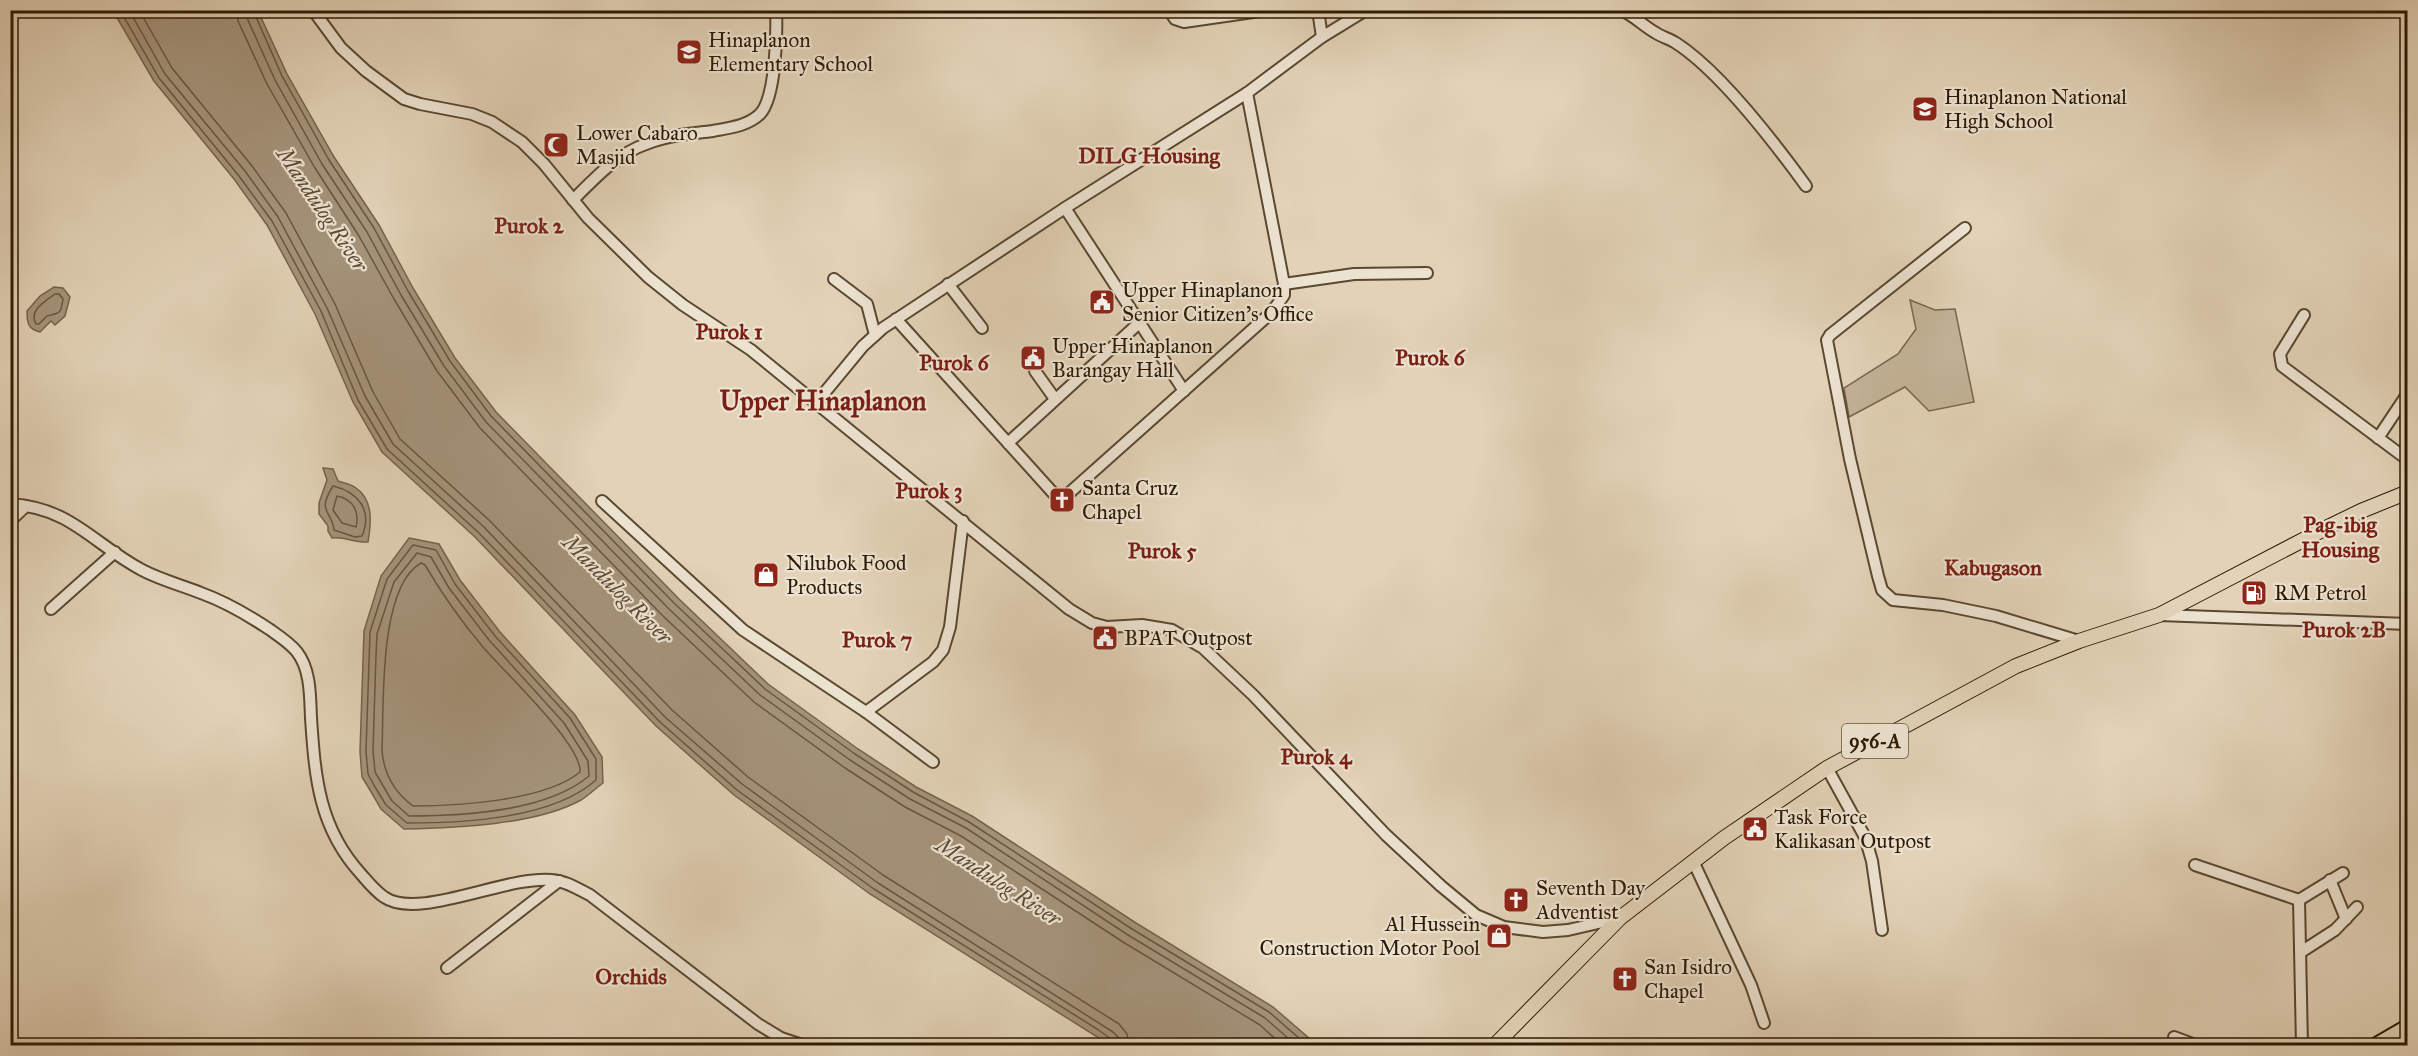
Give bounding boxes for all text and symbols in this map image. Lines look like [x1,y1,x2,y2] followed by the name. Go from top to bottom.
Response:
[708,27,873,77] place label: Hinaplanon Elementary School
[674,37,704,67] school or university icon: Hinaplanon Elementary School
[1944,84,2127,134] place label: Hinaplanon National High School
[1910,94,1940,124] school or university icon: Hinaplanon National High School
[576,120,698,170] place label: Lower Cabaro Masjid
[541,130,571,160] mosque icon: Lower Cabaro Masjid
[270,140,375,278] water label: Mandulog River
[1078,142,1221,169] district label: DILG Housing
[494,212,565,239] district label: Purok 2
[1122,277,1314,327] place label: Upper Hinaplanon Senior Citizen's Office
[1087,287,1117,317] public building icon: Upper Hinaplanon Senior Citizen's Office
[695,318,763,345] district label: Purok 1
[1052,333,1213,383] place label: Upper Hinaplanon Barangay Hall
[1018,343,1048,373] public building icon: Upper Hinaplanon Barangay Hall
[1395,344,1467,371] district label: Purok 6
[919,349,991,376] district label: Purok 6
[720,384,927,418] district label: Upper Hinaplanon
[1082,475,1179,525] place label: Santa Cruz Chapel
[895,477,963,504] district label: Purok 3
[1047,485,1077,515] church icon: Santa Cruz Chapel
[2301,511,2380,563] district label: Pag-ibig Housing
[556,528,679,651] water label: Mandulog River
[1128,537,1197,564] district label: Purok 5
[786,550,907,600] place label: Nilubok Food Products
[1944,554,2042,581] district label: Kabugason
[751,560,781,590] shop icon: Nilubok Food Products
[2239,578,2269,608] fuel station icon: RM Petrol
[2274,580,2367,606] place label: RM Petrol
[2302,616,2386,643] district label: Purok 2B
[1090,623,1120,653] public building icon: BPAT Outpost
[1124,625,1253,651] place label: BPAT Outpost
[842,626,912,653] district label: Purok 7
[1842,724,1908,758] road number: 956-A
[1281,743,1353,770] district label: Purok 4
[1774,804,1932,854] place label: Task Force Kalikasan Outpost
[1740,814,1770,844] public building icon: Task Force Kalikasan Outpost
[929,830,1068,933] water label: Mandulog River
[1535,875,1646,925] place label: Seventh Day Adventist
[1501,885,1531,915] church icon: Seventh Day Adventist
[1259,911,1480,961] place label: Al Hussein Construction Motor Pool
[1484,921,1514,951] shop icon: Al Hussein Construction Motor Pool
[1644,954,1732,1004] place label: San Isidro Chapel
[595,963,667,990] district label: Orchids
[1610,964,1640,994] church icon: San Isidro Chapel

